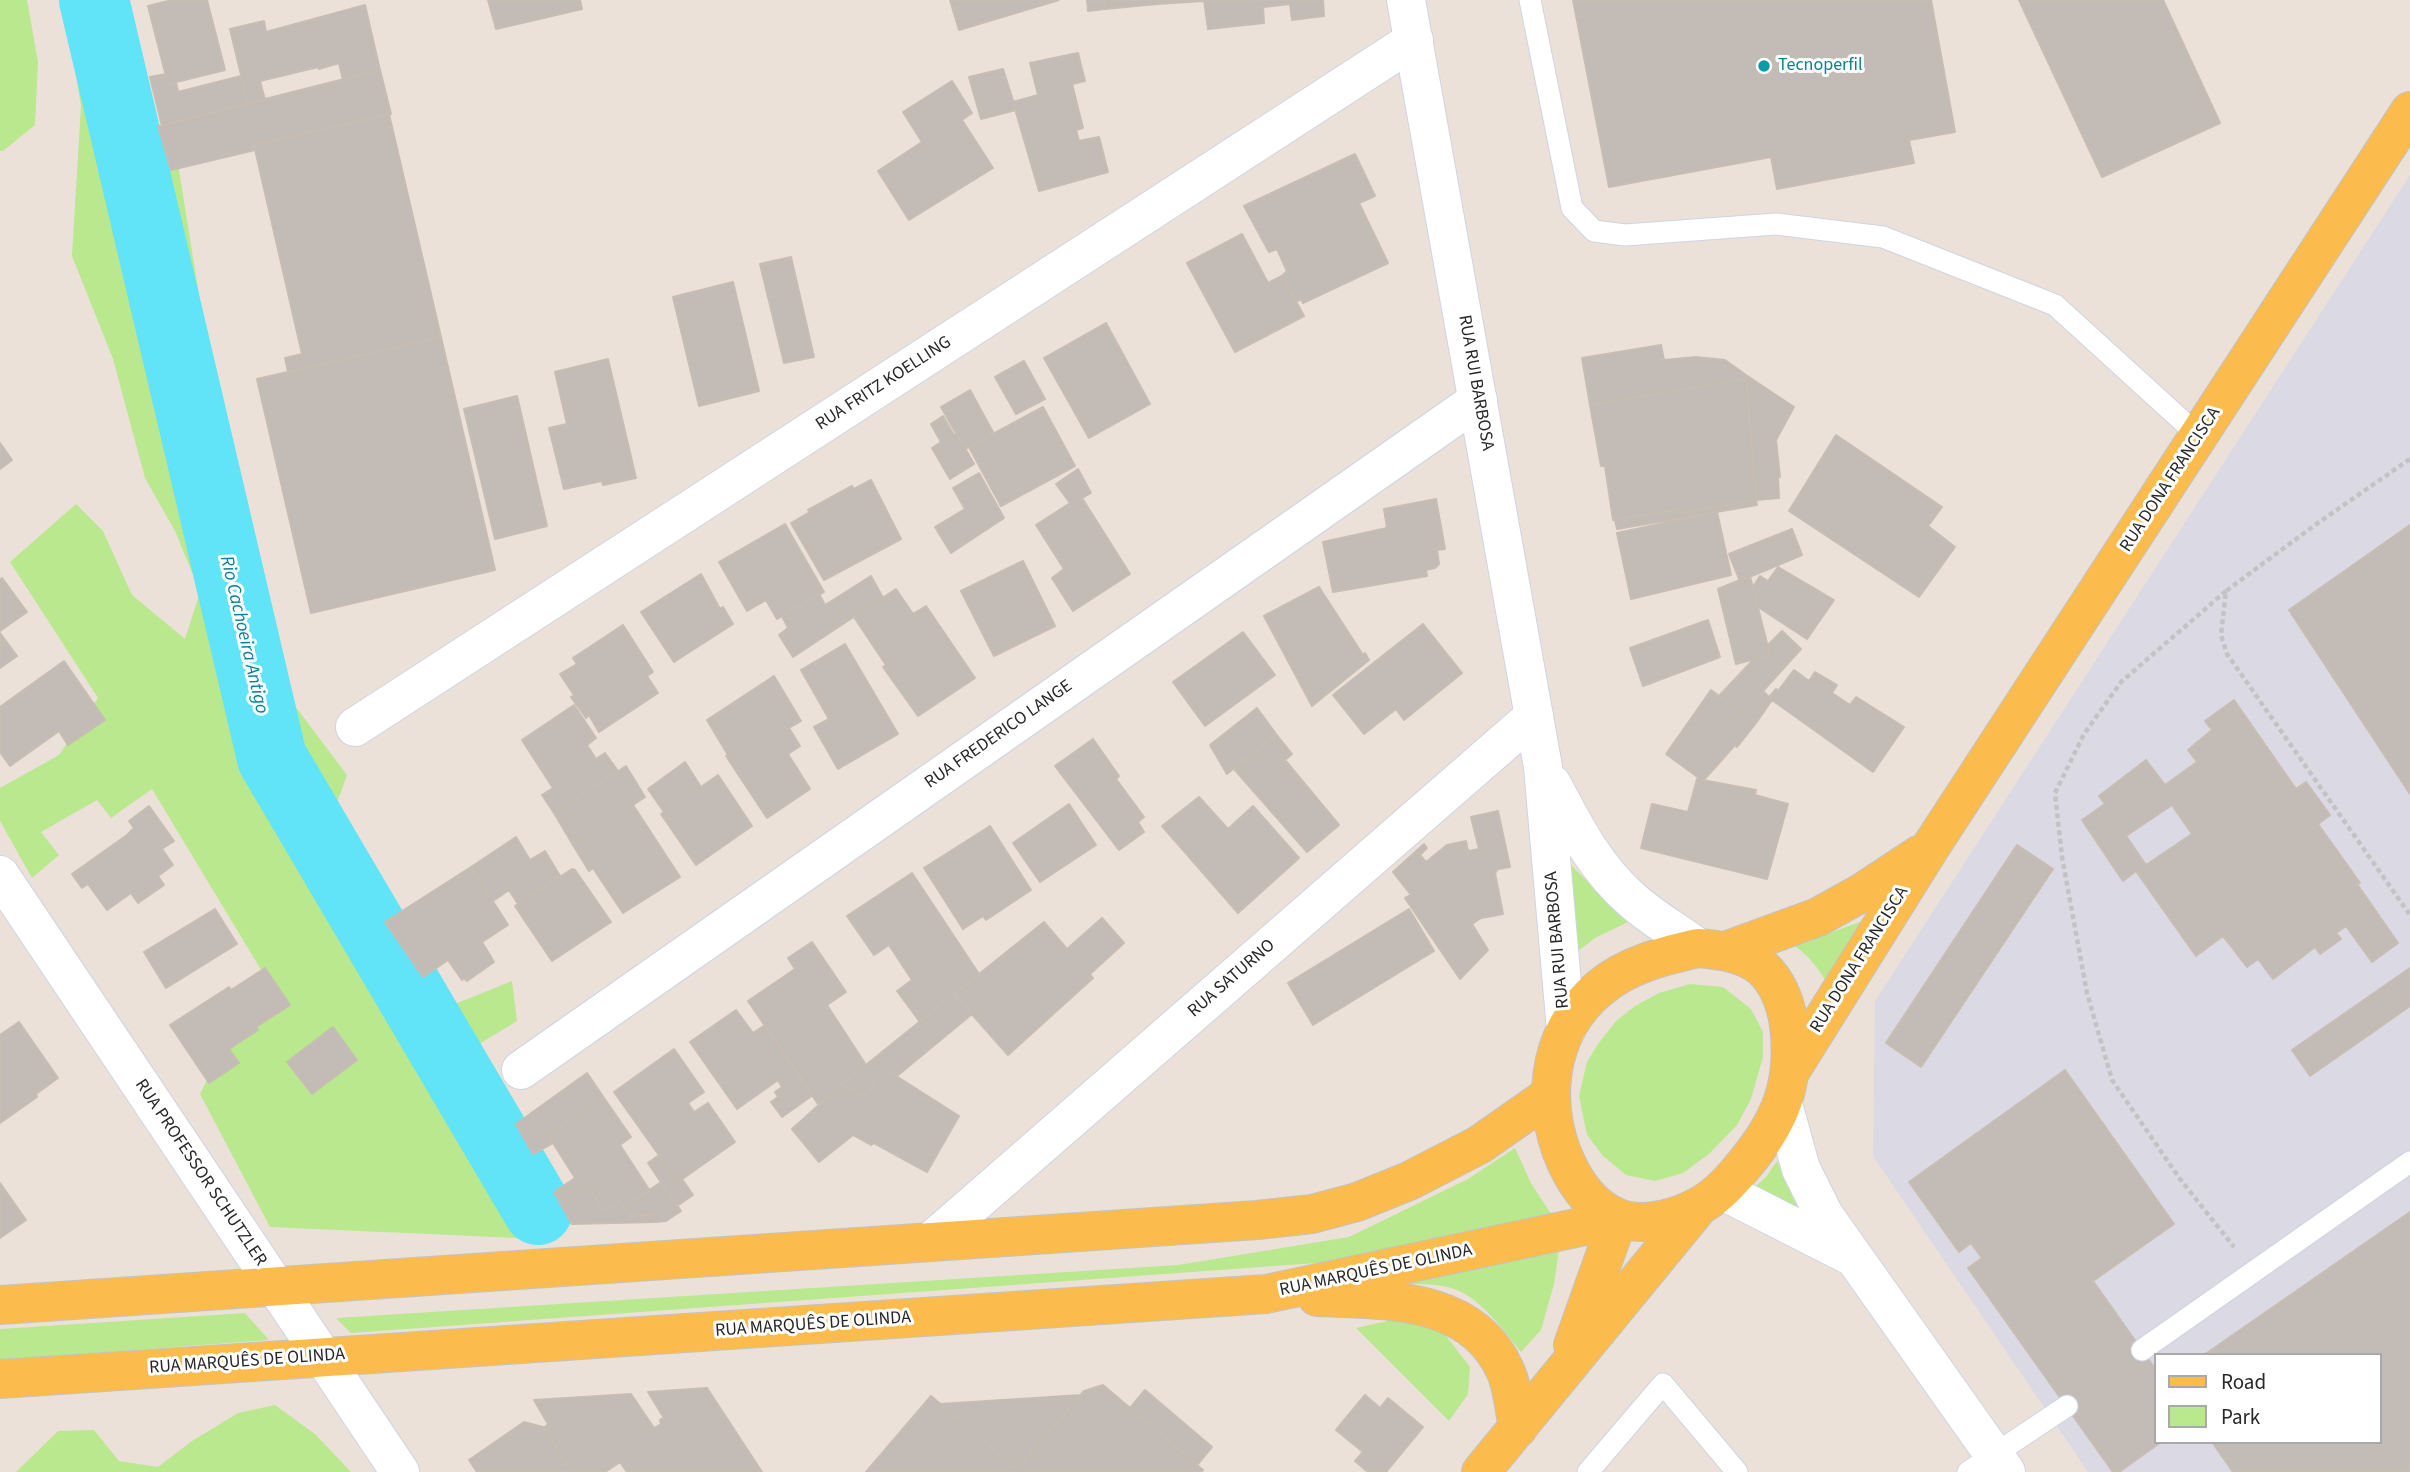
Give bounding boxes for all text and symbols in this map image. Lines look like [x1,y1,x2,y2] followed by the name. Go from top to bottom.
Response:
[1778,55,1863,77] place label: Tecnoperfil
[1756,58,1772,74] marker: Tecnoperfil
[1452,313,1498,453] street label: RUA RUI BARBOSA
[812,332,956,436] street label: RUA FRITZ KOELLING
[2116,404,2226,556] street label: RUA DONA FRANCISCA
[214,554,272,716] water label: Rio Cachoeira Antigo
[921,676,1077,794] street label: RUA FREDERICO LANGE
[1541,871,1575,1009] street label: RUA RUI BARBOSA
[1806,883,1914,1037] street label: RUA DONA FRANCISCA
[1184,935,1280,1023] street label: RUA SATURNO
[129,1076,271,1270] street label: RUA PROFESSOR SCHUTZLER
[1278,1240,1474,1302] street label: RUA MARQUÊS DE OLINDA
[714,1307,912,1343] street label: RUA MARQUÊS DE OLINDA
[148,1344,346,1380] street label: RUA MARQUÊS DE OLINDA
[2154,1353,2382,1444] legend
[2221,1367,2266,1397] text: Road
[2221,1402,2260,1432] text: Park

